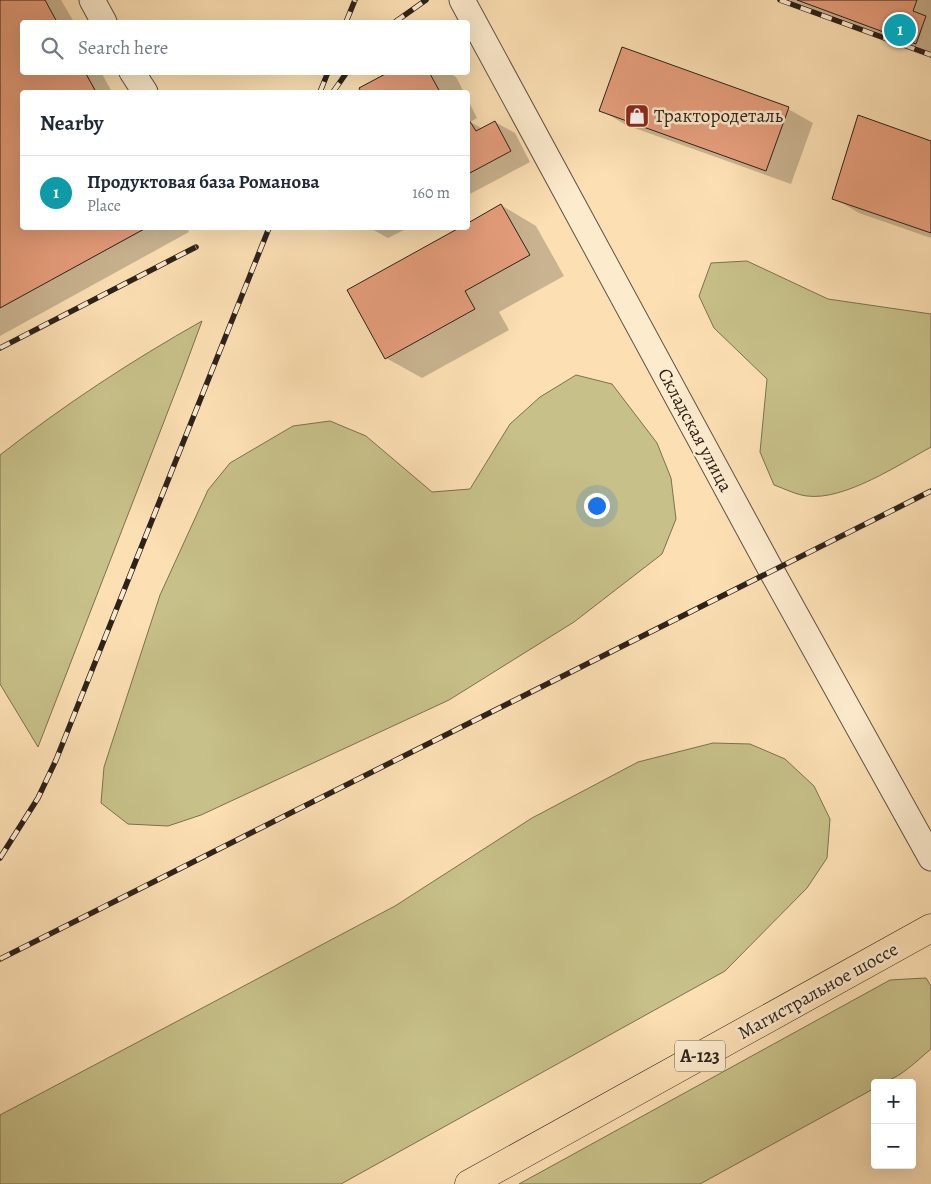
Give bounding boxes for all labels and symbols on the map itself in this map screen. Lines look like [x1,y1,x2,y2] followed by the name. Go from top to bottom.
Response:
[884,11,916,49] pin: 1
[624,103,650,129] shop icon: Трактородеталь
[654,103,783,129] place label: Трактородеталь
[651,363,739,497] street label: Складская улица
[584,493,610,519] your location
[733,936,903,1046] street label: Магистральное шоссе
[675,1040,725,1072] road number: А-123

